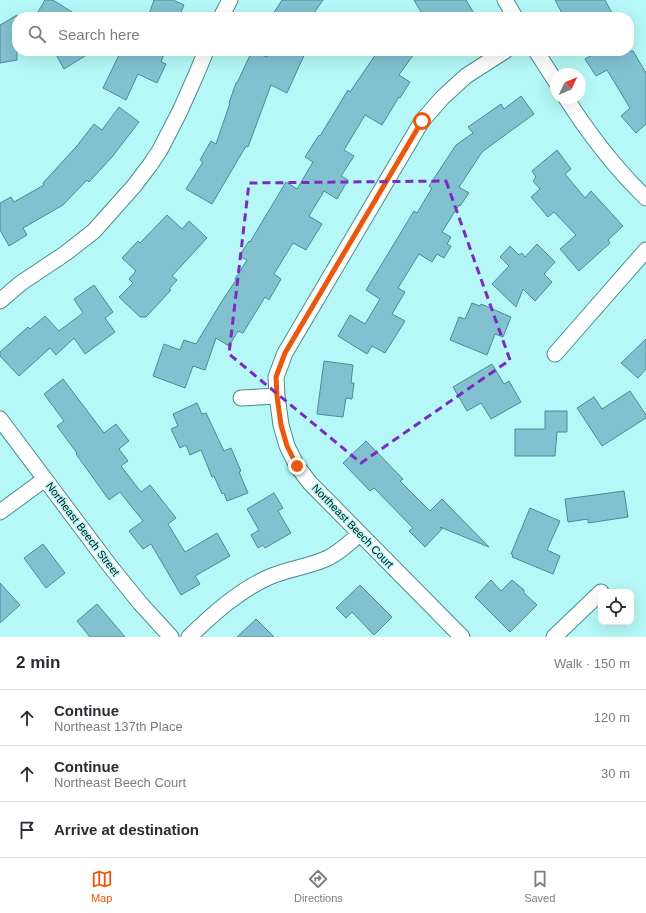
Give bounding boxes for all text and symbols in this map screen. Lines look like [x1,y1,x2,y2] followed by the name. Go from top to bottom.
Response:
[12,12,634,56] search box
[26,23,48,45] icon: search
[58,26,140,43] text: Search here
[550,68,586,104] north arrow
[413,112,431,130] route start
[288,457,306,475] route end
[44,480,122,578] street label: Northeast Beech Street
[310,482,396,570] street label: Northeast Beech Court
[598,589,634,625] map controls
[598,589,634,625] button: locate
[16,653,60,672] text: 2 min
[554,656,630,671] text: Walk · 150 m
[54,702,119,719] text: Continue
[16,707,38,729] icon: ahead
[594,710,630,725] text: 120 m
[54,719,183,734] text: Northeast 137th Place
[54,758,119,775] text: Continue
[16,763,38,785] icon: ahead
[601,766,630,781] text: 30 m
[54,775,186,790] text: Northeast Beech Court
[16,819,38,841] icon: arrive
[54,821,199,838] text: Arrive at destination
[91,868,113,904] tab: Map
[294,868,343,904] tab: Directions
[524,868,555,904] tab: Saved

